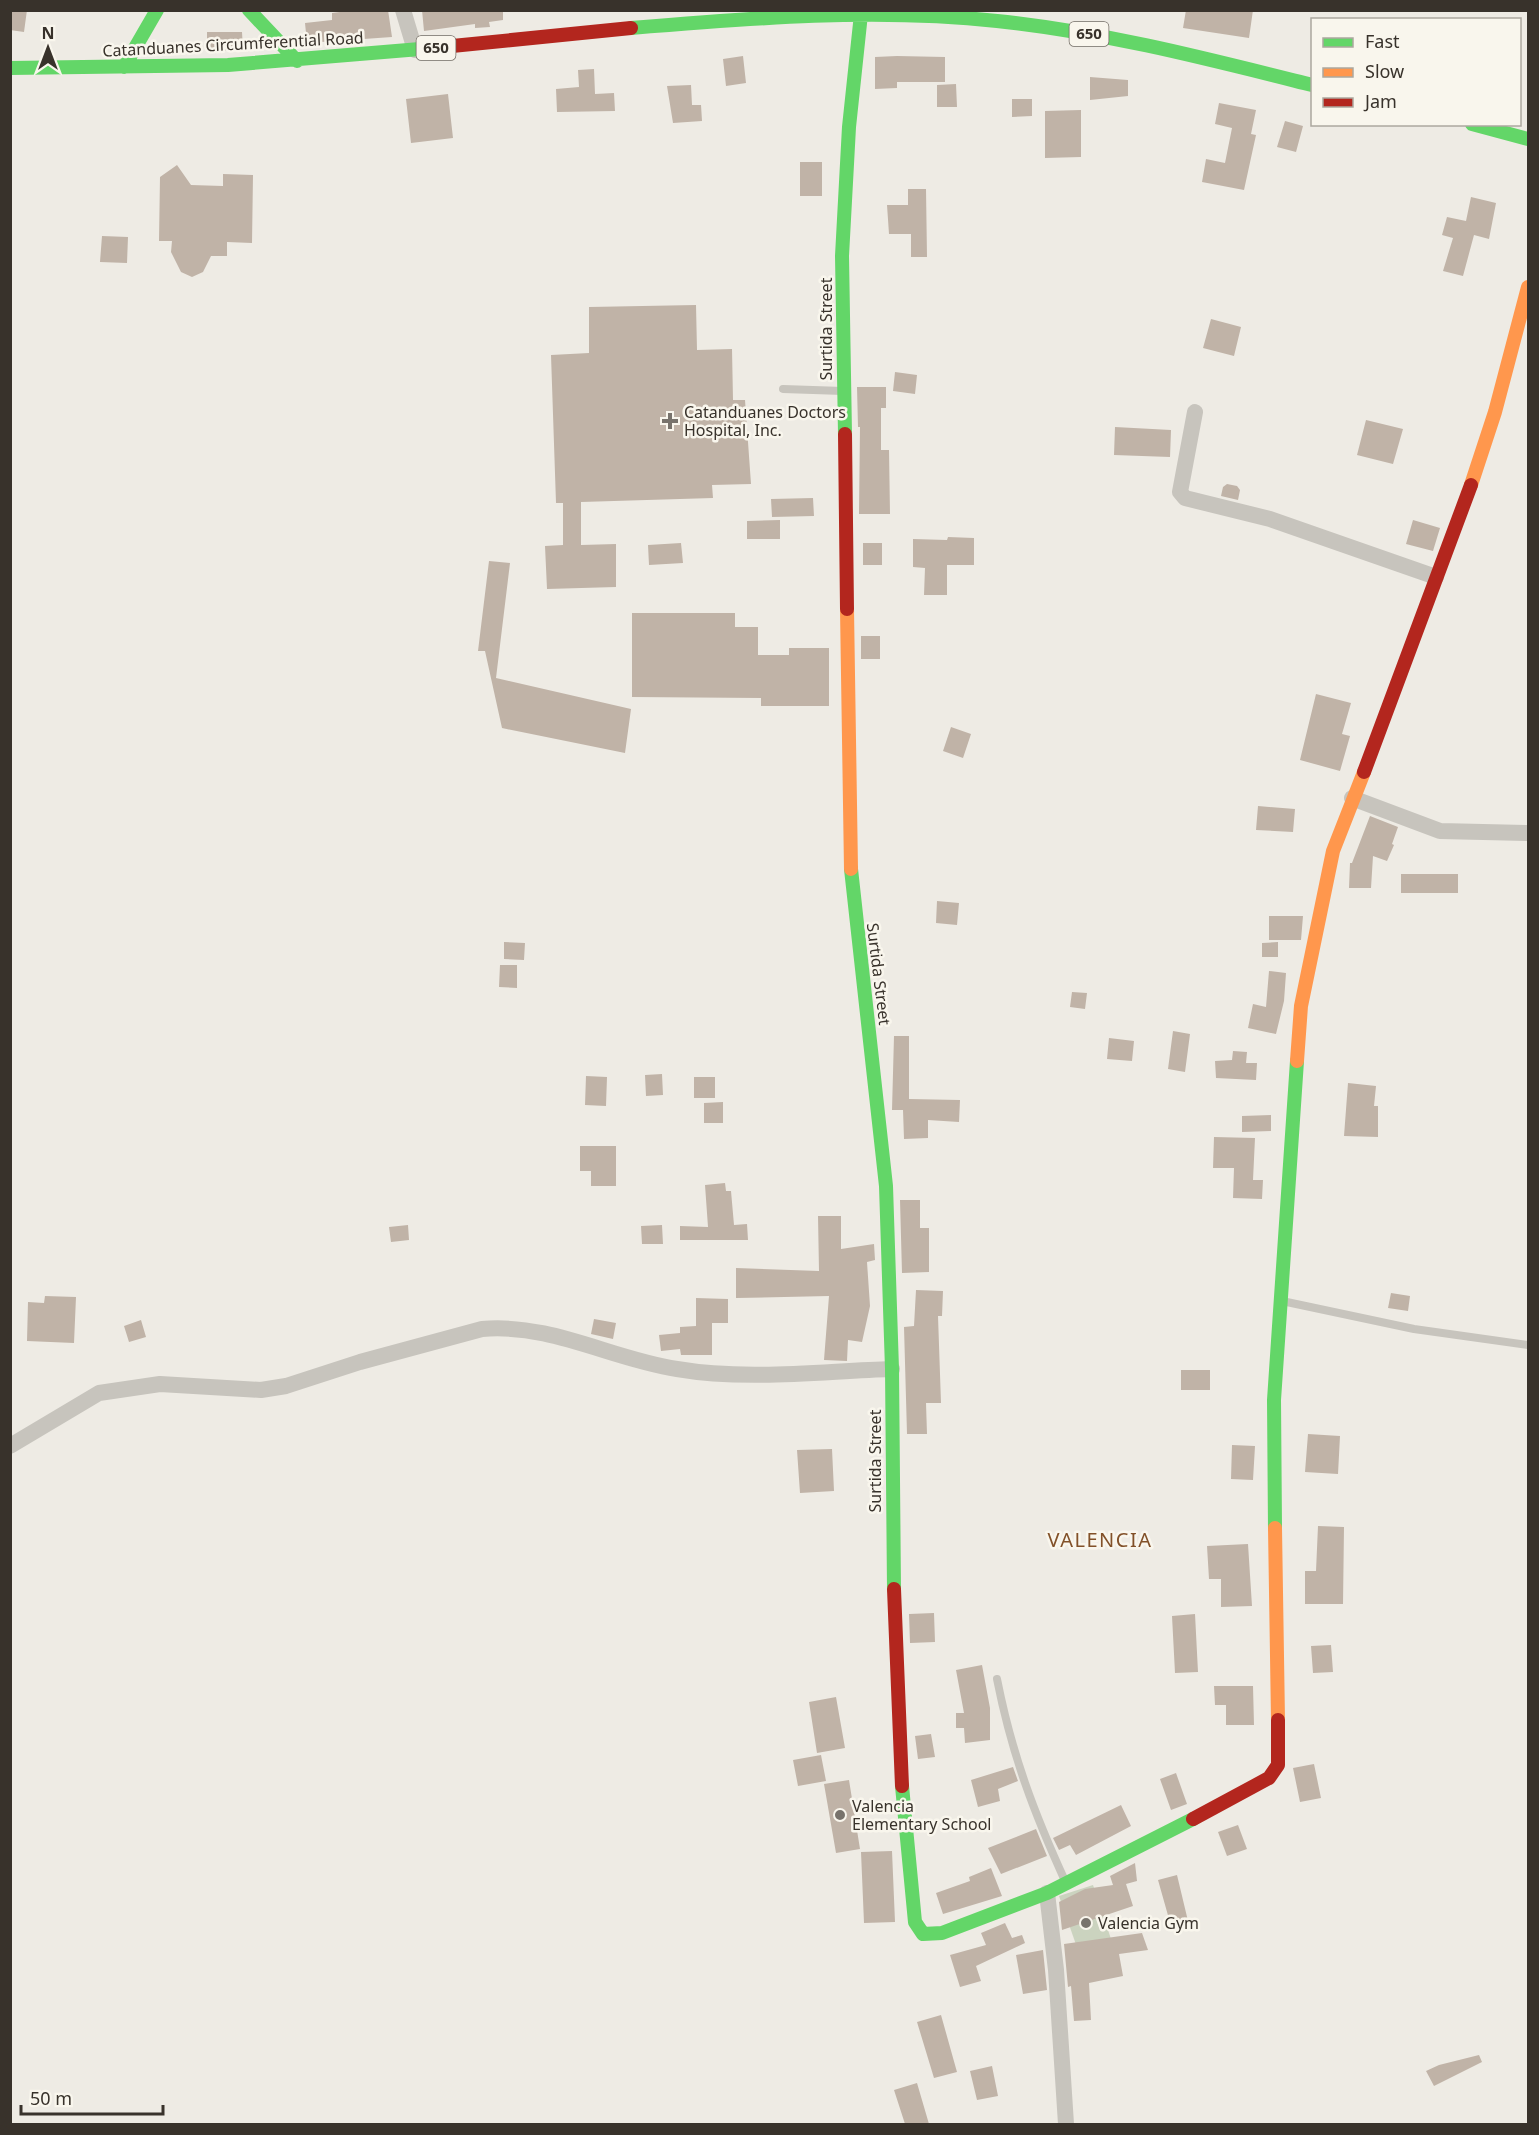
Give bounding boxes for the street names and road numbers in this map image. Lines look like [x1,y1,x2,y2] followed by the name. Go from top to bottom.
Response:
[1070,22,1108,46] road number: 650
[102,26,364,62] street label: Catanduanes Circumferential Road
[416,36,456,60] road number: 650
[815,277,837,380] street label: Surtida Street
[862,922,896,1027] street label: Surtida Street
[864,1409,886,1512] street label: Surtida Street

